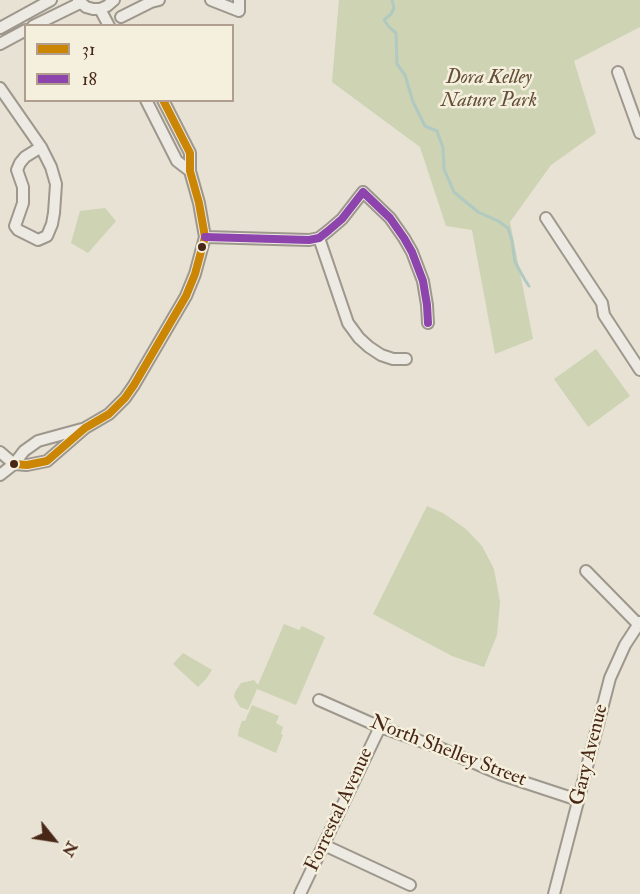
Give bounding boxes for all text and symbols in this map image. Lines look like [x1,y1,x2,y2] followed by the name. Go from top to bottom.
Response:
[24,24,234,102] legend
[82,38,95,61] text: 31
[441,67,537,114] park label: Dora Kelley Nature Park
[82,68,97,91] text: 18
[196,241,208,253] unlabelled marker
[8,458,20,470] unlabelled marker
[566,702,614,808] street label: Gary Avenue
[366,711,530,793] street label: North Shelley Street
[301,744,379,876] street label: Forrestal Avenue
[24,810,84,870] north arrow
[57,838,82,860] text: N

